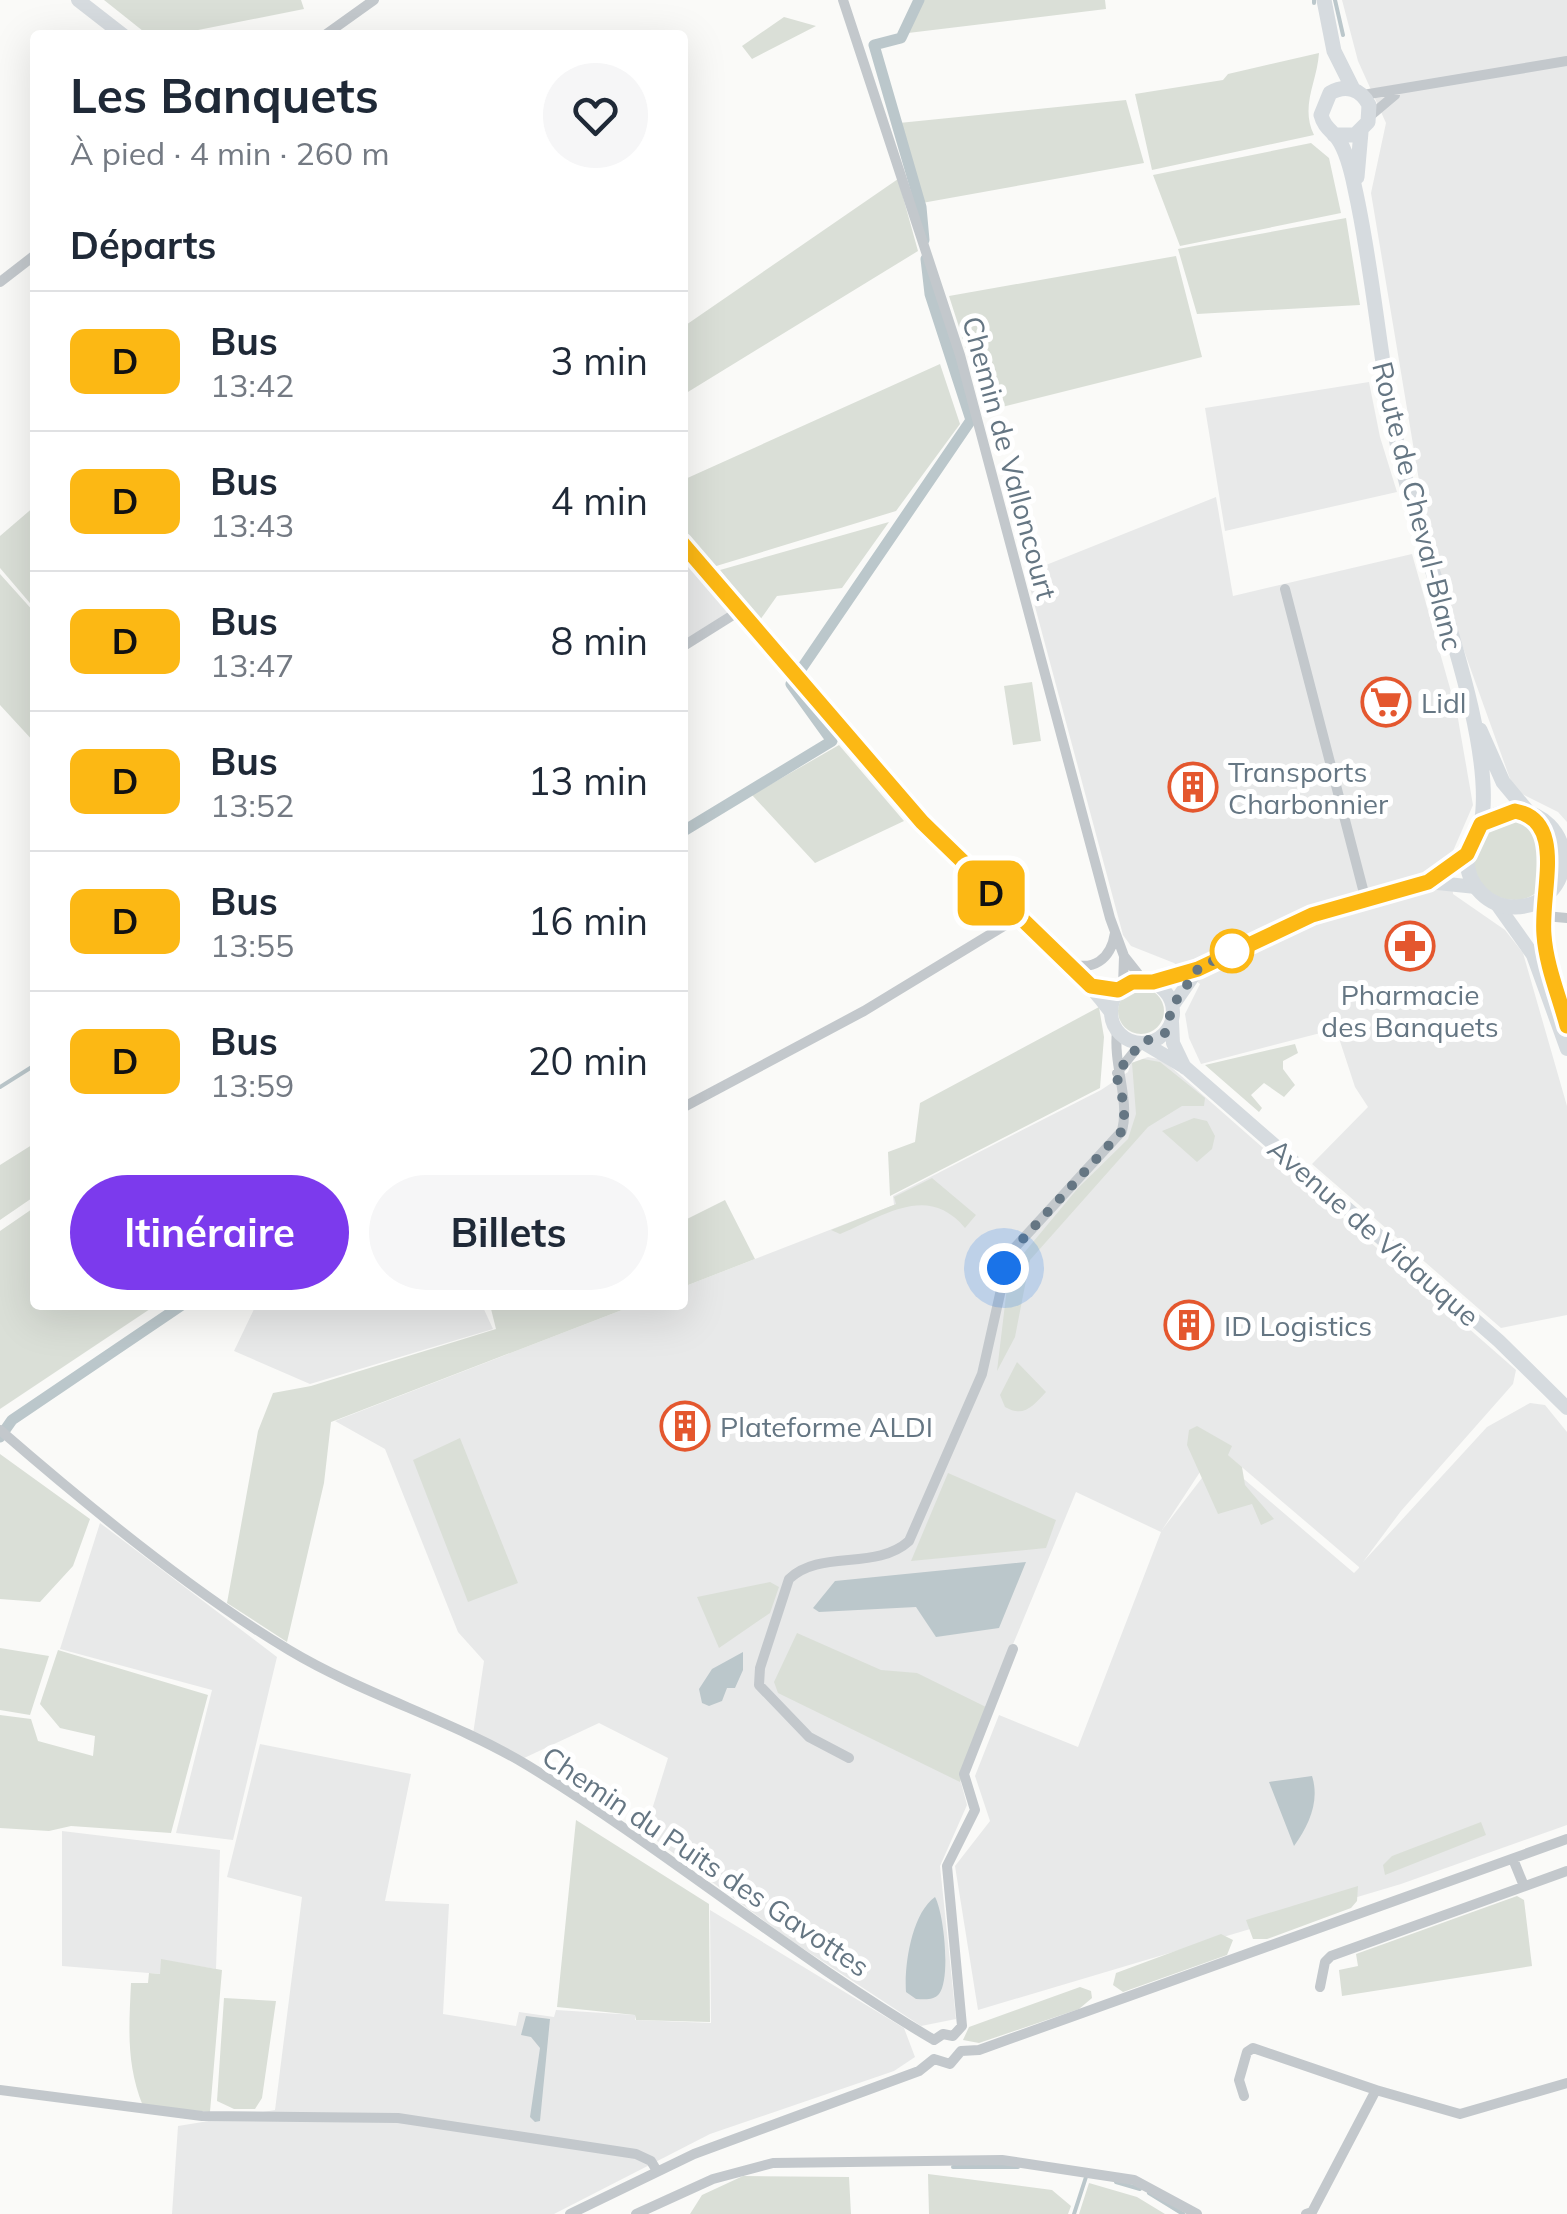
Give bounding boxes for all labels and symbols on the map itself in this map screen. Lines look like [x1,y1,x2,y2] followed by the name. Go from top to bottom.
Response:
[955,312,1065,604] street label: Chemin de Valloncourt
[1365,358,1471,654] street label: Route de Cheval-Blanc
[1360,676,1412,728] supermarket icon: Lidl
[1421,685,1466,720] place label: Lidl
[1228,754,1389,821] place label: Transports Charbonnier
[1167,761,1219,813] building icon: Transports Charbonnier
[958,860,1024,926] line badge: D
[1384,920,1436,972] pharmacy icon: Pharmacie des Banquets
[1211,930,1253,972] unlabelled marker
[1321,977,1499,1044] place label: Pharmacie des Banquets
[1261,1131,1487,1333] street label: Avenue de Vidauque
[979,1243,1029,1293] your location
[1163,1299,1215,1351] building icon: ID Logistics
[1224,1308,1372,1343] place label: ID Logistics
[659,1400,711,1452] building icon: Plateforme ALDI
[720,1409,933,1444] place label: Plateforme ALDI
[536,1738,876,1984] street label: Chemin du Puits des Gavottes

